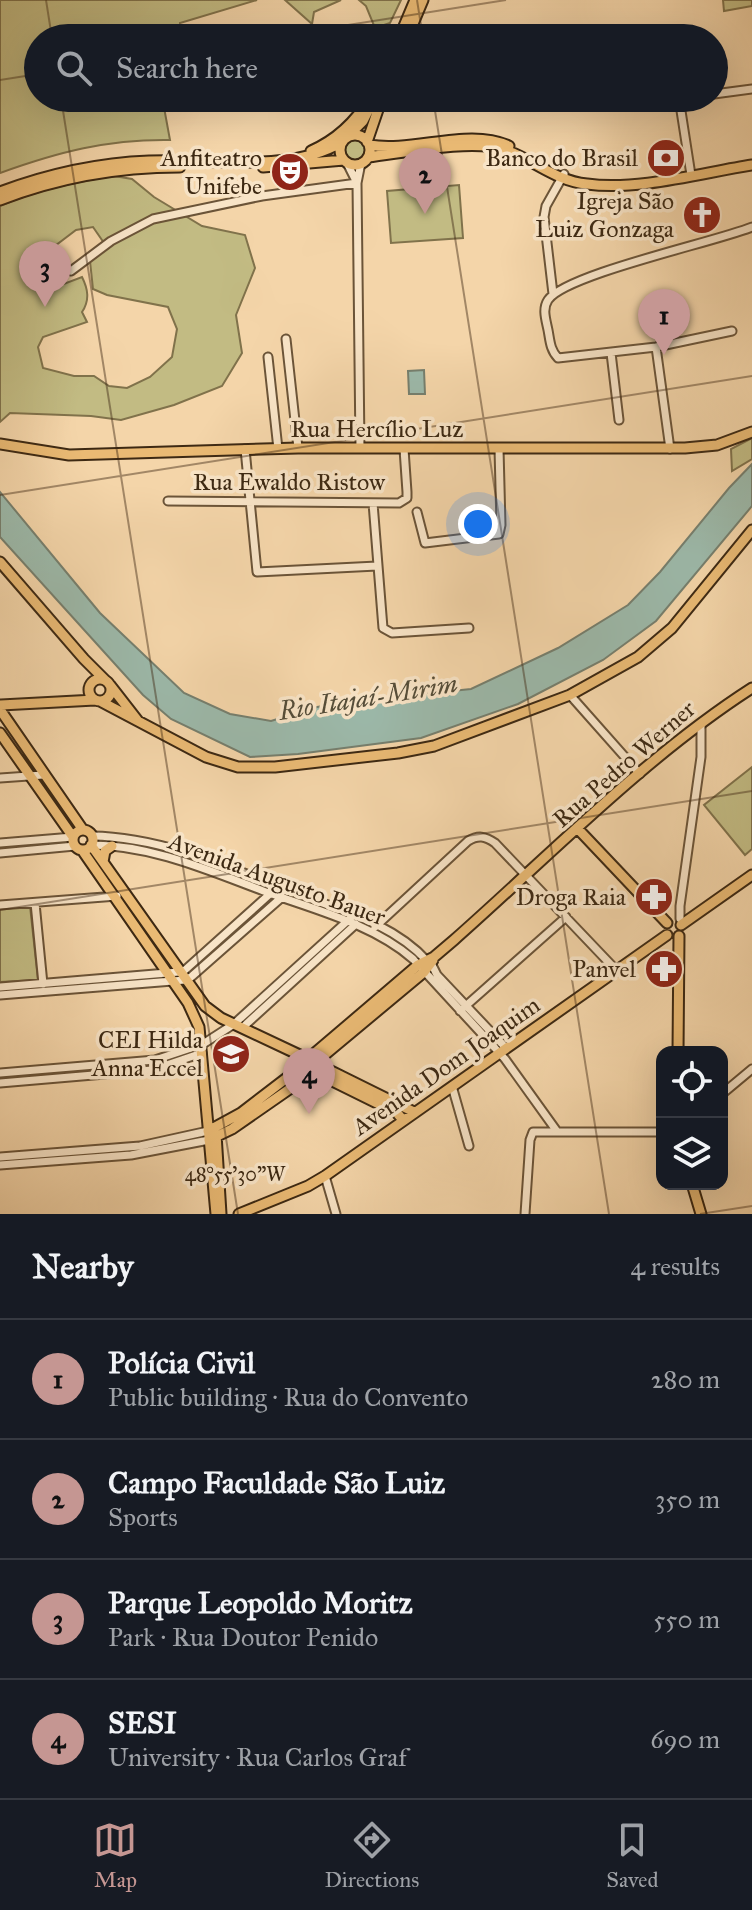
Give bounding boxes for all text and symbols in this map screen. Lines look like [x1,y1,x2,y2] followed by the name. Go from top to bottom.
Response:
[24,24,728,112] search box
[52,46,96,90] icon: search
[116,50,258,86] text: Search here
[645,137,687,179] bank icon: Banco do Brasil
[160,143,262,201] place label: Anfiteatro Unifebe
[485,143,639,173] place label: Banco do Brasil
[399,148,451,214] pin: 2
[269,151,311,193] theatre icon: Anfiteatro Unifebe
[535,186,675,244] place label: Igreja São Luiz Gonzaga
[681,194,723,236] church icon: Igreja São Luiz Gonzaga
[19,241,71,307] pin: 3
[638,289,690,355] pin: 1
[291,414,463,444] street label: Rua Hercílio Luz
[193,467,386,497] street label: Rua Ewaldo Ristow
[458,504,498,544] your location
[275,667,460,727] water label: Rio Itajaí-Mirim
[547,694,701,834] street label: Rua Pedro Werner
[163,825,390,932] street label: Avenida Augusto Bauer
[633,876,675,918] pharmacy icon: Droga Raia
[516,882,627,912] place label: Droga Raia
[643,948,685,990] pharmacy icon: Panvel
[572,954,637,984] place label: Panvel
[345,990,546,1143] street label: Avenida Dom Joaquim
[91,1025,204,1083] place label: CEI Hilda Anna Eccel
[210,1033,252,1075] school or university icon: CEI Hilda Anna Eccel
[656,1046,728,1190] map controls
[656,1046,728,1118] button: locate
[283,1048,335,1114] pin: 4
[656,1118,728,1190] button: layers
[185,1162,286,1186] text: 48°55'30"W
[32,1246,134,1287] text: Nearby
[631,1250,720,1282] text: 4 results
[108,1345,255,1381] text: Polícia Civil
[53,1363,63,1395] text: 1
[651,1363,720,1395] text: 280 m
[108,1381,468,1413] text: Public building · Rua do Convento
[108,1465,445,1501] text: Campo Faculdade São Luiz
[52,1483,64,1515] text: 2
[655,1483,720,1515] text: 350 m
[108,1501,178,1533] text: Sports
[108,1585,413,1621] text: Parque Leopoldo Moritz
[53,1603,63,1635] text: 3
[653,1603,720,1635] text: 550 m
[108,1621,378,1653] text: Park · Rua Doutor Penido
[108,1705,177,1741] text: SESI
[51,1723,65,1755] text: 4
[650,1723,720,1755] text: 690 m
[108,1741,407,1773] text: University · Rua Carlos Graf
[93,1818,137,1893] tab: Map
[324,1818,419,1893] tab: Directions
[606,1818,658,1893] tab: Saved

